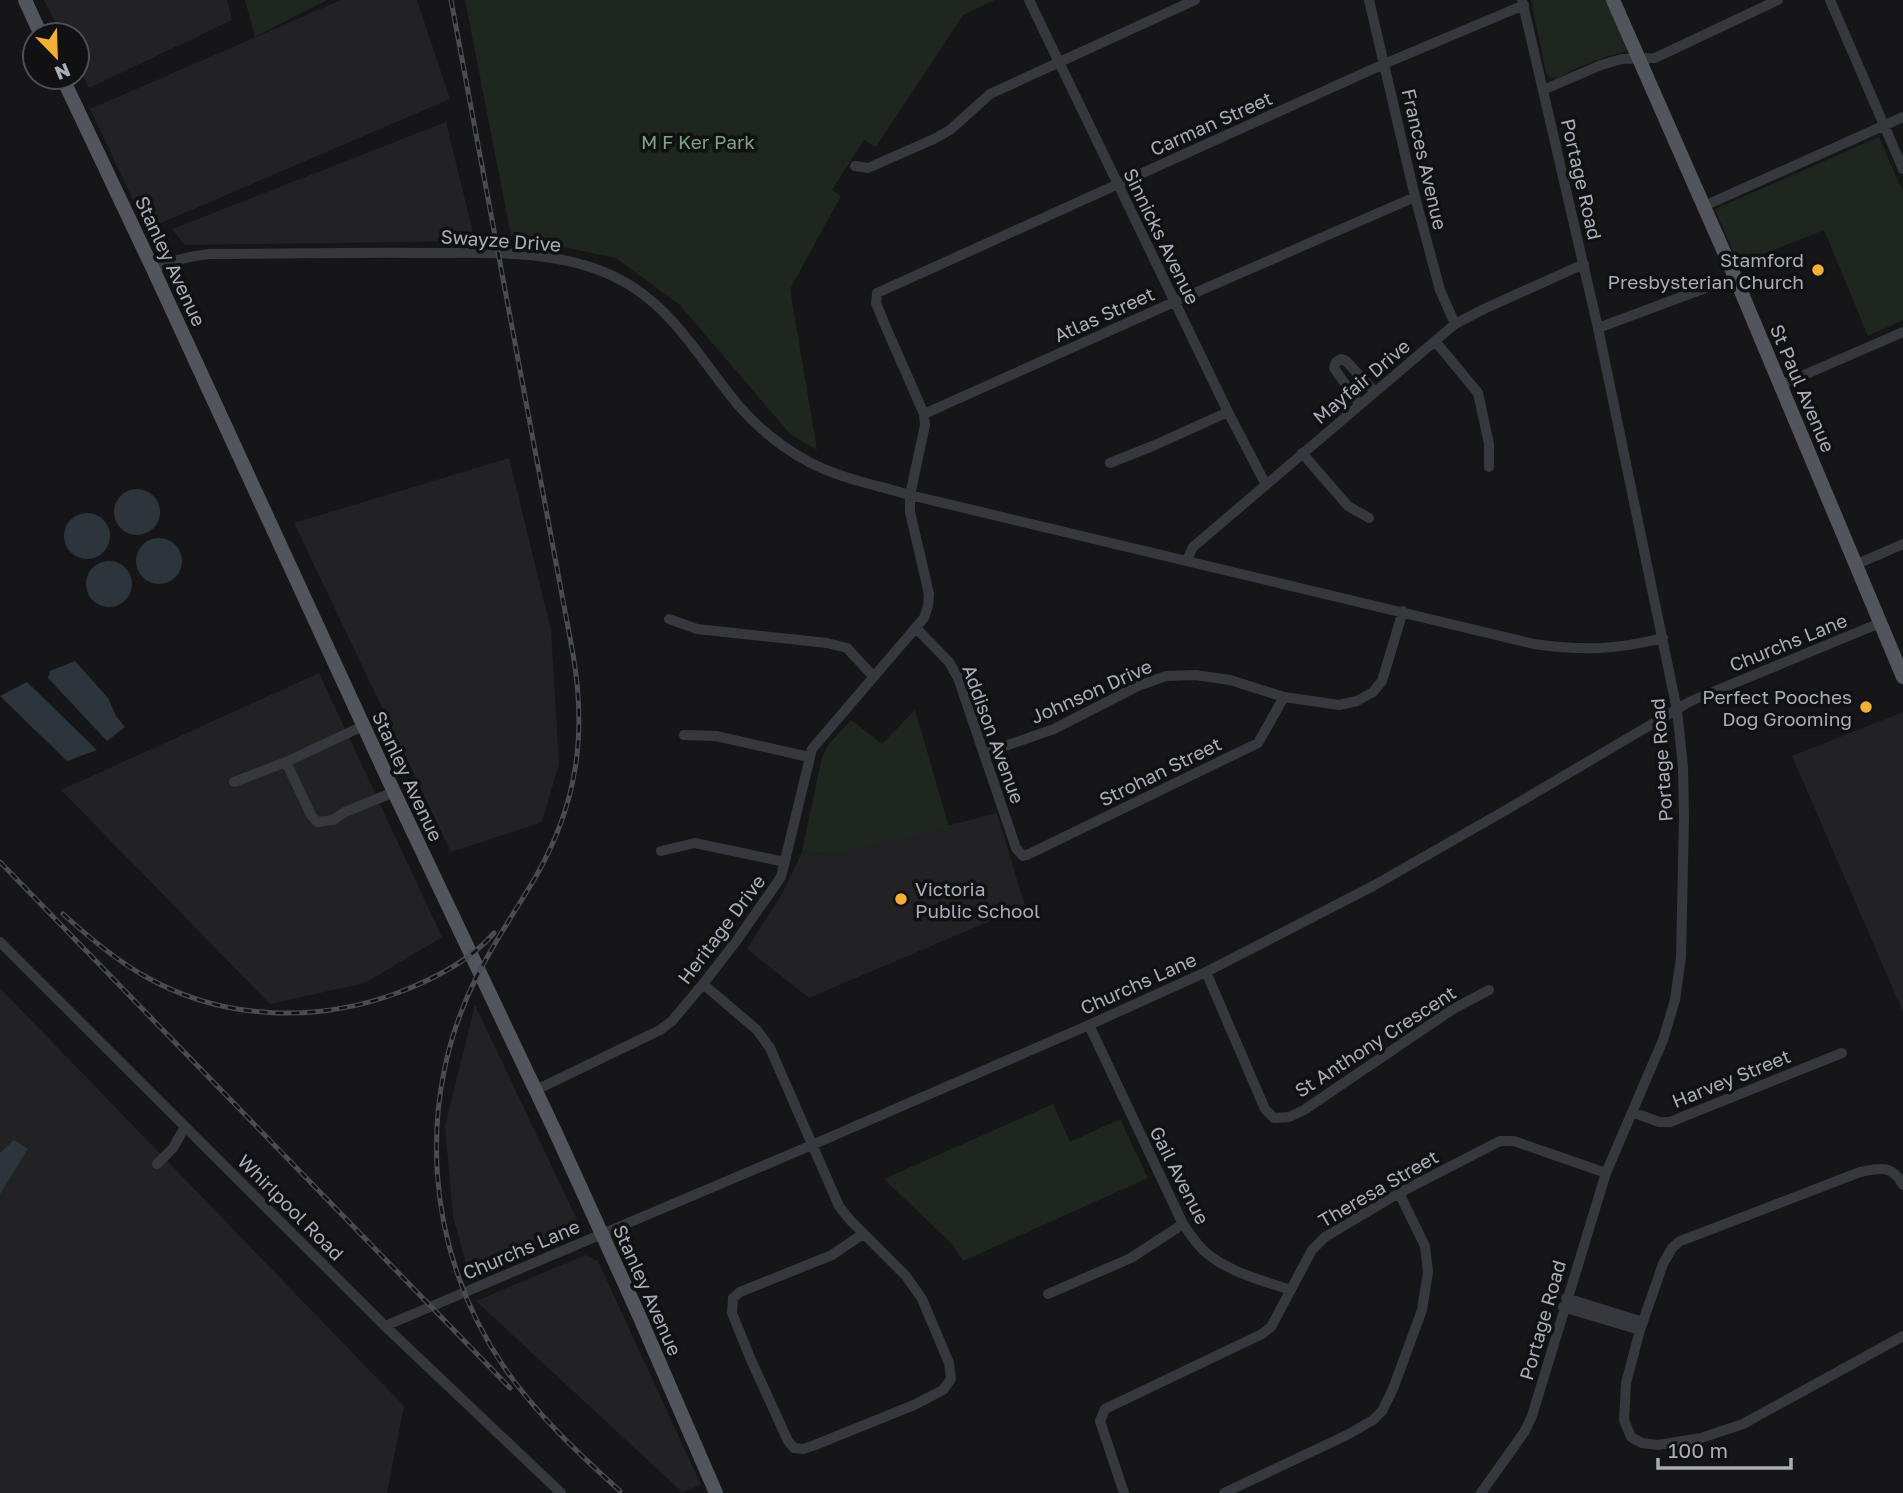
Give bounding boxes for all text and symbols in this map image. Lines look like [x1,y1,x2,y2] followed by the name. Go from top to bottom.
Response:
[21,21,91,91] north arrow
[52,59,74,86] text: N
[1146,86,1276,160] street label: Carman Street
[1398,86,1452,232] street label: Frances Avenue
[1557,116,1607,242] street label: Portage Road
[641,130,755,153] park label: M F Ker Park
[1119,164,1205,308] street label: Sinnicks Avenue
[131,192,211,330] street label: Stanley Avenue
[440,224,562,256] street label: Swayze Drive
[1608,248,1804,293] place label: Stamford Presbysterian Church
[1810,262,1826,278] marker: Stamford Presbysterian Church
[1050,282,1158,346] street label: Atlas Street
[1766,321,1840,455] street label: St Paul Avenue
[1308,334,1414,428] street label: Mayfair Drive
[1726,608,1850,676] street label: Churchs Lane
[1027,654,1155,728] street label: Johnson Drive
[958,661,1030,807] street label: Addison Avenue
[1702,685,1852,730] place label: Perfect Pooches Dog Grooming
[1645,697,1677,823] street label: Portage Road
[1858,699,1874,715] marker: Perfect Pooches Dog Grooming
[368,707,448,845] street label: Stanley Avenue
[1095,731,1225,811] street label: Strohan Street
[672,870,770,988] street label: Heritage Drive
[915,877,1040,922] place label: Victoria Public School
[893,891,909,907] marker: Victoria Public School
[1076,947,1200,1019] street label: Churchs Lane
[1290,980,1460,1102] street label: St Anthony Crescent
[1668,1044,1794,1112] street label: Harvey Street
[1145,1122,1215,1228] street label: Gail Avenue
[1314,1144,1442,1232] street label: Theresa Street
[233,1149,349,1265] street label: Whirlpool Road
[459,1214,583,1284] street label: Churchs Lane
[609,1221,687,1359] street label: Stanley Avenue
[1514,1257,1570,1383] street label: Portage Road
[1658,1426,1791,1470] scale bar
[1668,1437,1728,1463] text: 100 m

